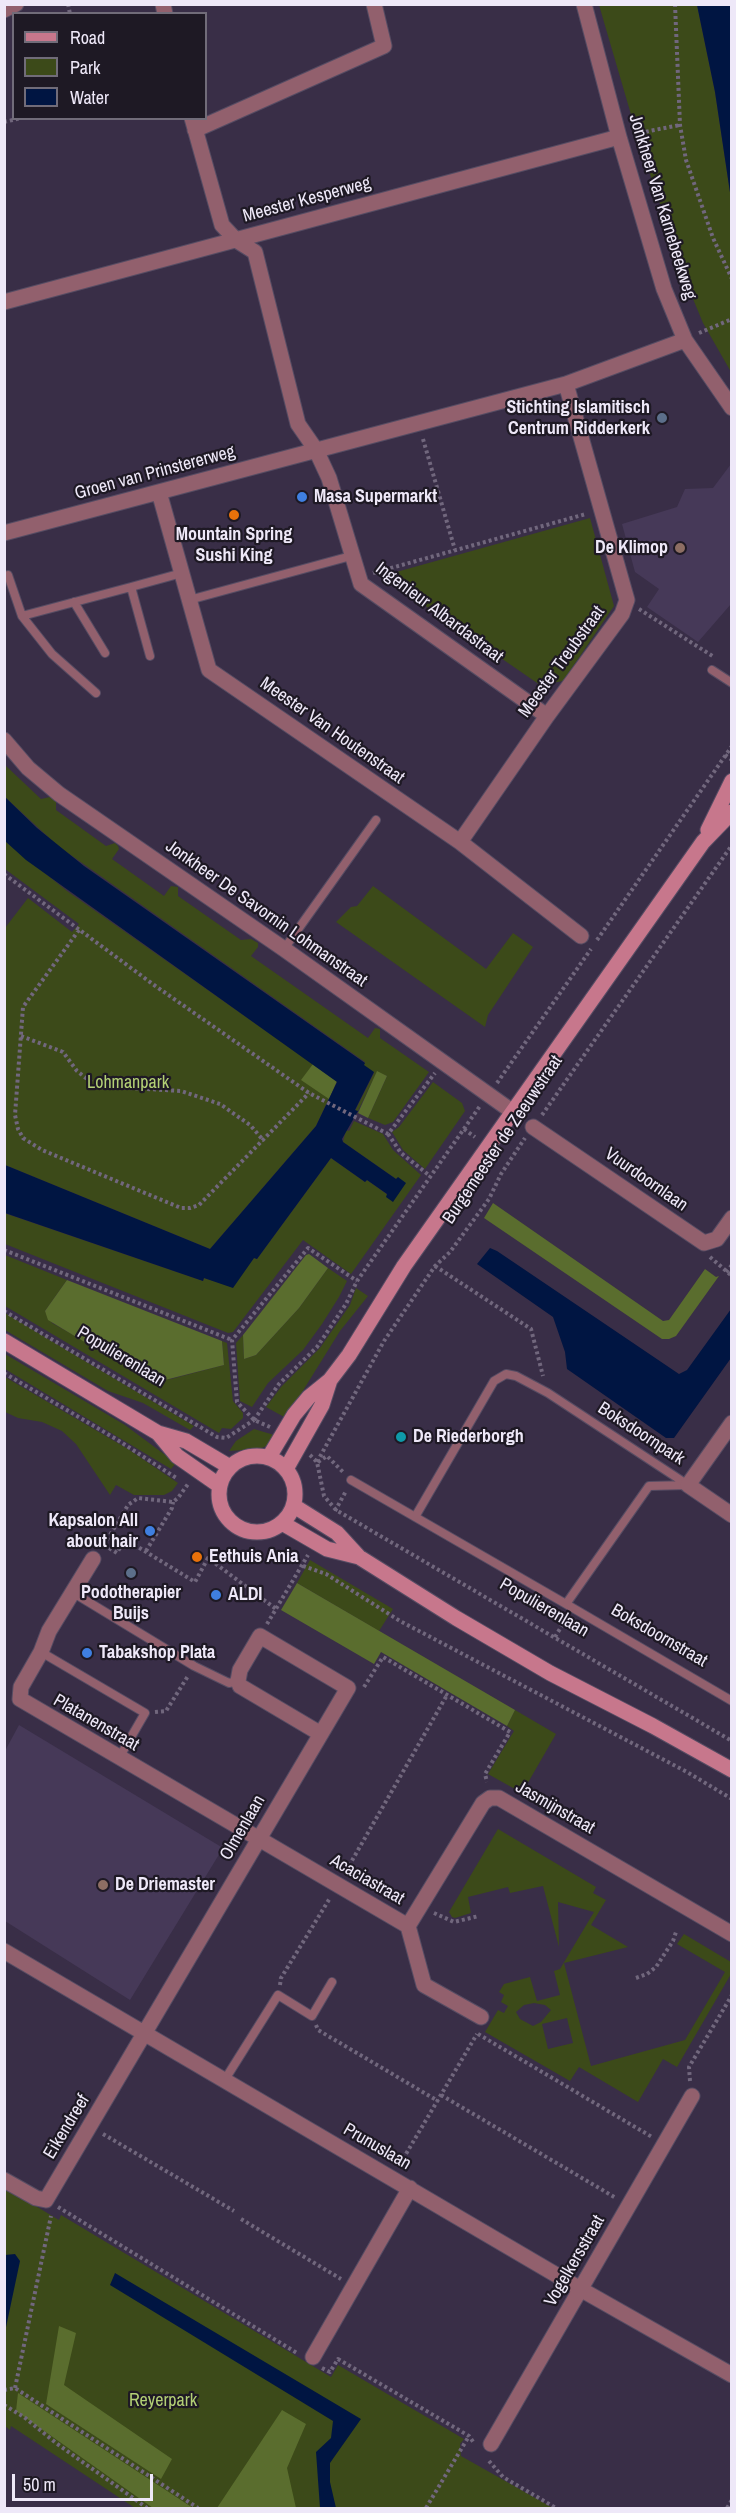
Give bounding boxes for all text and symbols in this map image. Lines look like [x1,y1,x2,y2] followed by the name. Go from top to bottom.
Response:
[12,12,207,120] legend
[70,25,105,50] text: Road
[70,55,100,80] text: Park
[70,85,109,110] text: Water
[624,112,700,302] street label: Jonkheer Van Karnebeekweg
[241,173,373,227] street label: Meester Kesperweg
[506,397,650,440] place label: Stichting Islamitisch Centrum Ridderkerk
[655,411,669,425] marker: Stichting Islamitisch Centrum Ridderkerk
[73,441,237,505] street label: Groen van Prinstererweg
[314,486,437,508] place label: Masa Supermarkt
[295,490,309,504] marker: Masa Supermarkt
[227,508,241,522] marker: Mountain Spring Sushi King
[176,524,292,566] place label: Mountain Spring Sushi King
[595,537,668,559] place label: De Klimop
[673,541,687,555] marker: De Klimop
[371,558,507,668] street label: Ingenieur Albardastraat
[514,602,610,722] street label: Meester Treubstraat
[256,673,408,789] street label: Meester Van Houtenstraat
[161,836,371,992] street label: Jonkheer De Savornin Lohmanstraat
[439,1052,567,1228] street label: Burgemeester de Zeeuwstraat
[87,1072,169,1094] park label: Lohmanpark
[600,1144,692,1216] street label: Vuurdoornlaan
[73,1322,169,1392] street label: Populierenlaan
[593,1398,689,1470] street label: Boksdoornpark
[413,1426,524,1448] place label: De Riederborgh
[394,1430,408,1444] marker: De Riederborgh
[49,1510,138,1552] place label: Kapsalon All about hair
[143,1524,157,1538] marker: Kapsalon All about hair
[209,1546,298,1568] place label: Eethuis Ania
[190,1550,204,1564] marker: Eethuis Ania
[124,1566,138,1580] marker: Podotherapier Buijs
[496,1574,592,1642] street label: Populierenlaan
[81,1582,181,1624] place label: Podotherapier Buijs
[228,1584,262,1606] place label: ALDI
[209,1588,223,1602] marker: ALDI
[607,1600,711,1672] street label: Boksdoornstraat
[99,1642,215,1664] place label: Tabakshop Plata
[80,1646,94,1660] marker: Tabakshop Plata
[49,1690,143,1756] street label: Platanenstraat
[512,1777,598,1839] street label: Jasmijnstraat
[216,1792,270,1864] street label: Olmenlaan
[326,1850,408,1910] street label: Acaciastraat
[115,1874,215,1896] place label: De Driemaster
[96,1878,110,1892] marker: De Driemaster
[39,2091,95,2163] street label: Eikendreef
[339,2119,415,2175] street label: Prunuslaan
[540,2212,610,2310] street label: Vogelkersstraat
[129,2390,197,2412] park label: Reyerpark
[15,2462,156,2500] scale bar
[23,2472,56,2497] text: 50 m

